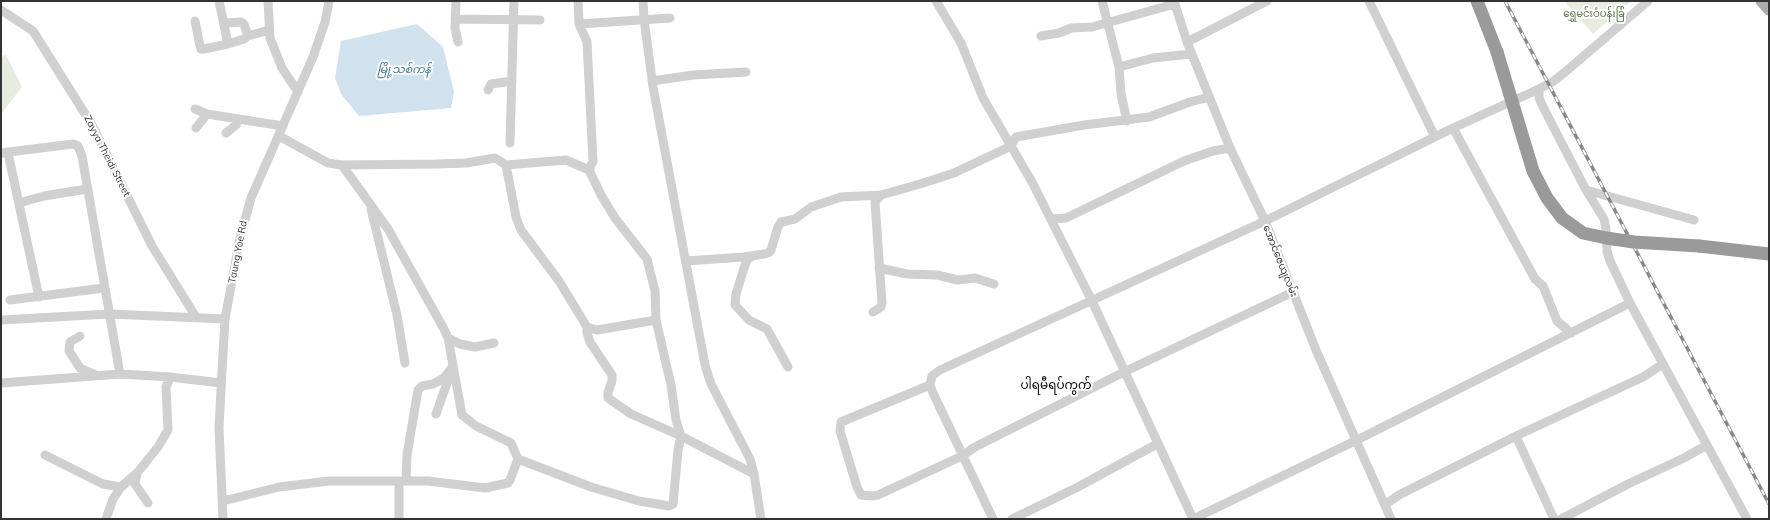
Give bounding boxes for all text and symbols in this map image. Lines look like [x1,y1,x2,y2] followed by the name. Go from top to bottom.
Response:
[1563,8,1625,20] park label: ရွှေမင်းဝံပန်းခြံ
[377,63,431,77] water label: မြို့သစ်ကန်
[81,113,133,199] street label: Zayya Theidi Street
[226,220,250,284] street label: Taung Yoe Rd
[1260,223,1300,299] street label: အောင်ဇေယျလမ်း
[1020,378,1092,392] district label: ပါရမီရပ်ကွက်

